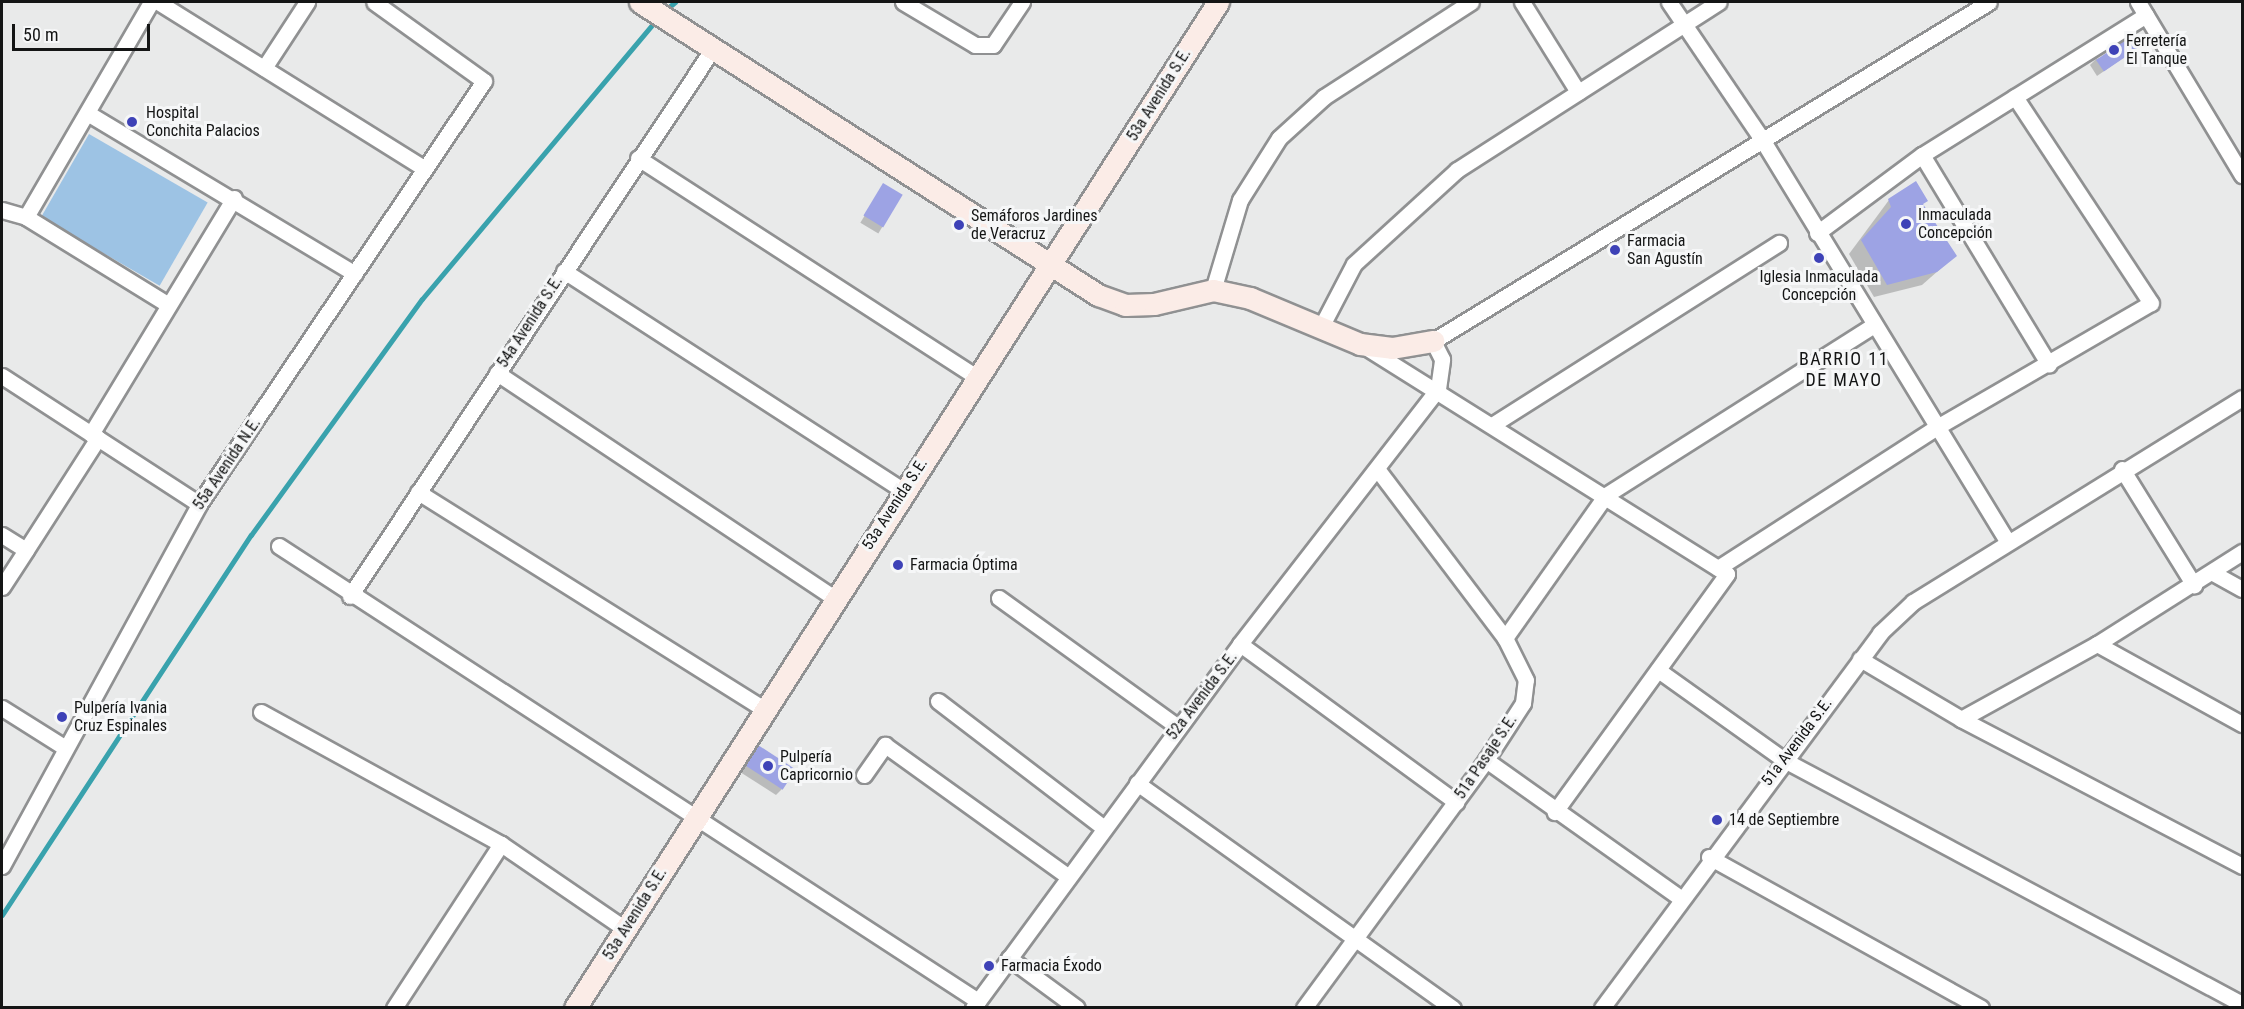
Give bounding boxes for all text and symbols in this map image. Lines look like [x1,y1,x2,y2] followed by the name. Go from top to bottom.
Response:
[15,12,153,50] scale bar
[23,24,58,45] text: 50 m
[2126,31,2187,69] place label: Ferretería El Tanque
[2107,43,2121,57] marker: Ferretería El Tanque
[1123,45,1195,145] street label: 53a Avenida S.E.
[146,103,260,141] place label: Hospital Conchita Palacios
[123,113,141,131] marker: Hospital Conchita Palacios
[1918,205,1992,243] place label: Inmaculada Concepción
[971,206,1098,244] place label: Semáforos Jardines de Veracruz
[1899,217,1913,231] marker: Inmaculada Concepción
[952,218,966,232] marker: Semáforos Jardines de Veracruz
[1627,231,1703,269] place label: Farmacia San Agustín
[1608,243,1622,257] marker: Farmacia San Agustín
[1812,251,1826,265] marker: Iglesia Inmaculada Concepción
[1760,267,1878,305] place label: Iglesia Inmaculada Concepción
[493,272,567,372] street label: 54a Avenida S.E.
[1799,349,1889,392] district label: BARRIO 11 DE MAYO
[189,414,265,514] street label: 55a Avenida N.E.
[858,454,932,554] street label: 53a Avenida S.E.
[910,555,1018,575] place label: Farmacia Óptima
[891,558,905,572] marker: Farmacia Óptima
[1163,648,1241,744] street label: 52a Avenida S.E.
[1758,694,1836,790] street label: 51a Avenida S.E.
[74,698,167,736] place label: Pulpería Ivania Cruz Espinales
[55,710,69,724] marker: Pulpería Ivania Cruz Espinales
[1451,711,1521,803] street label: 51a Pasaje S.E.
[780,747,853,785] place label: Pulpería Capricornio
[761,759,775,773] marker: Pulpería Capricornio
[1729,810,1839,830] place label: 14 de Septiembre
[1710,813,1724,827] marker: 14 de Septiembre
[599,864,671,964] street label: 53a Avenida S.E.
[1001,956,1102,976] place label: Farmacia Éxodo
[982,959,996,973] marker: Farmacia Éxodo

